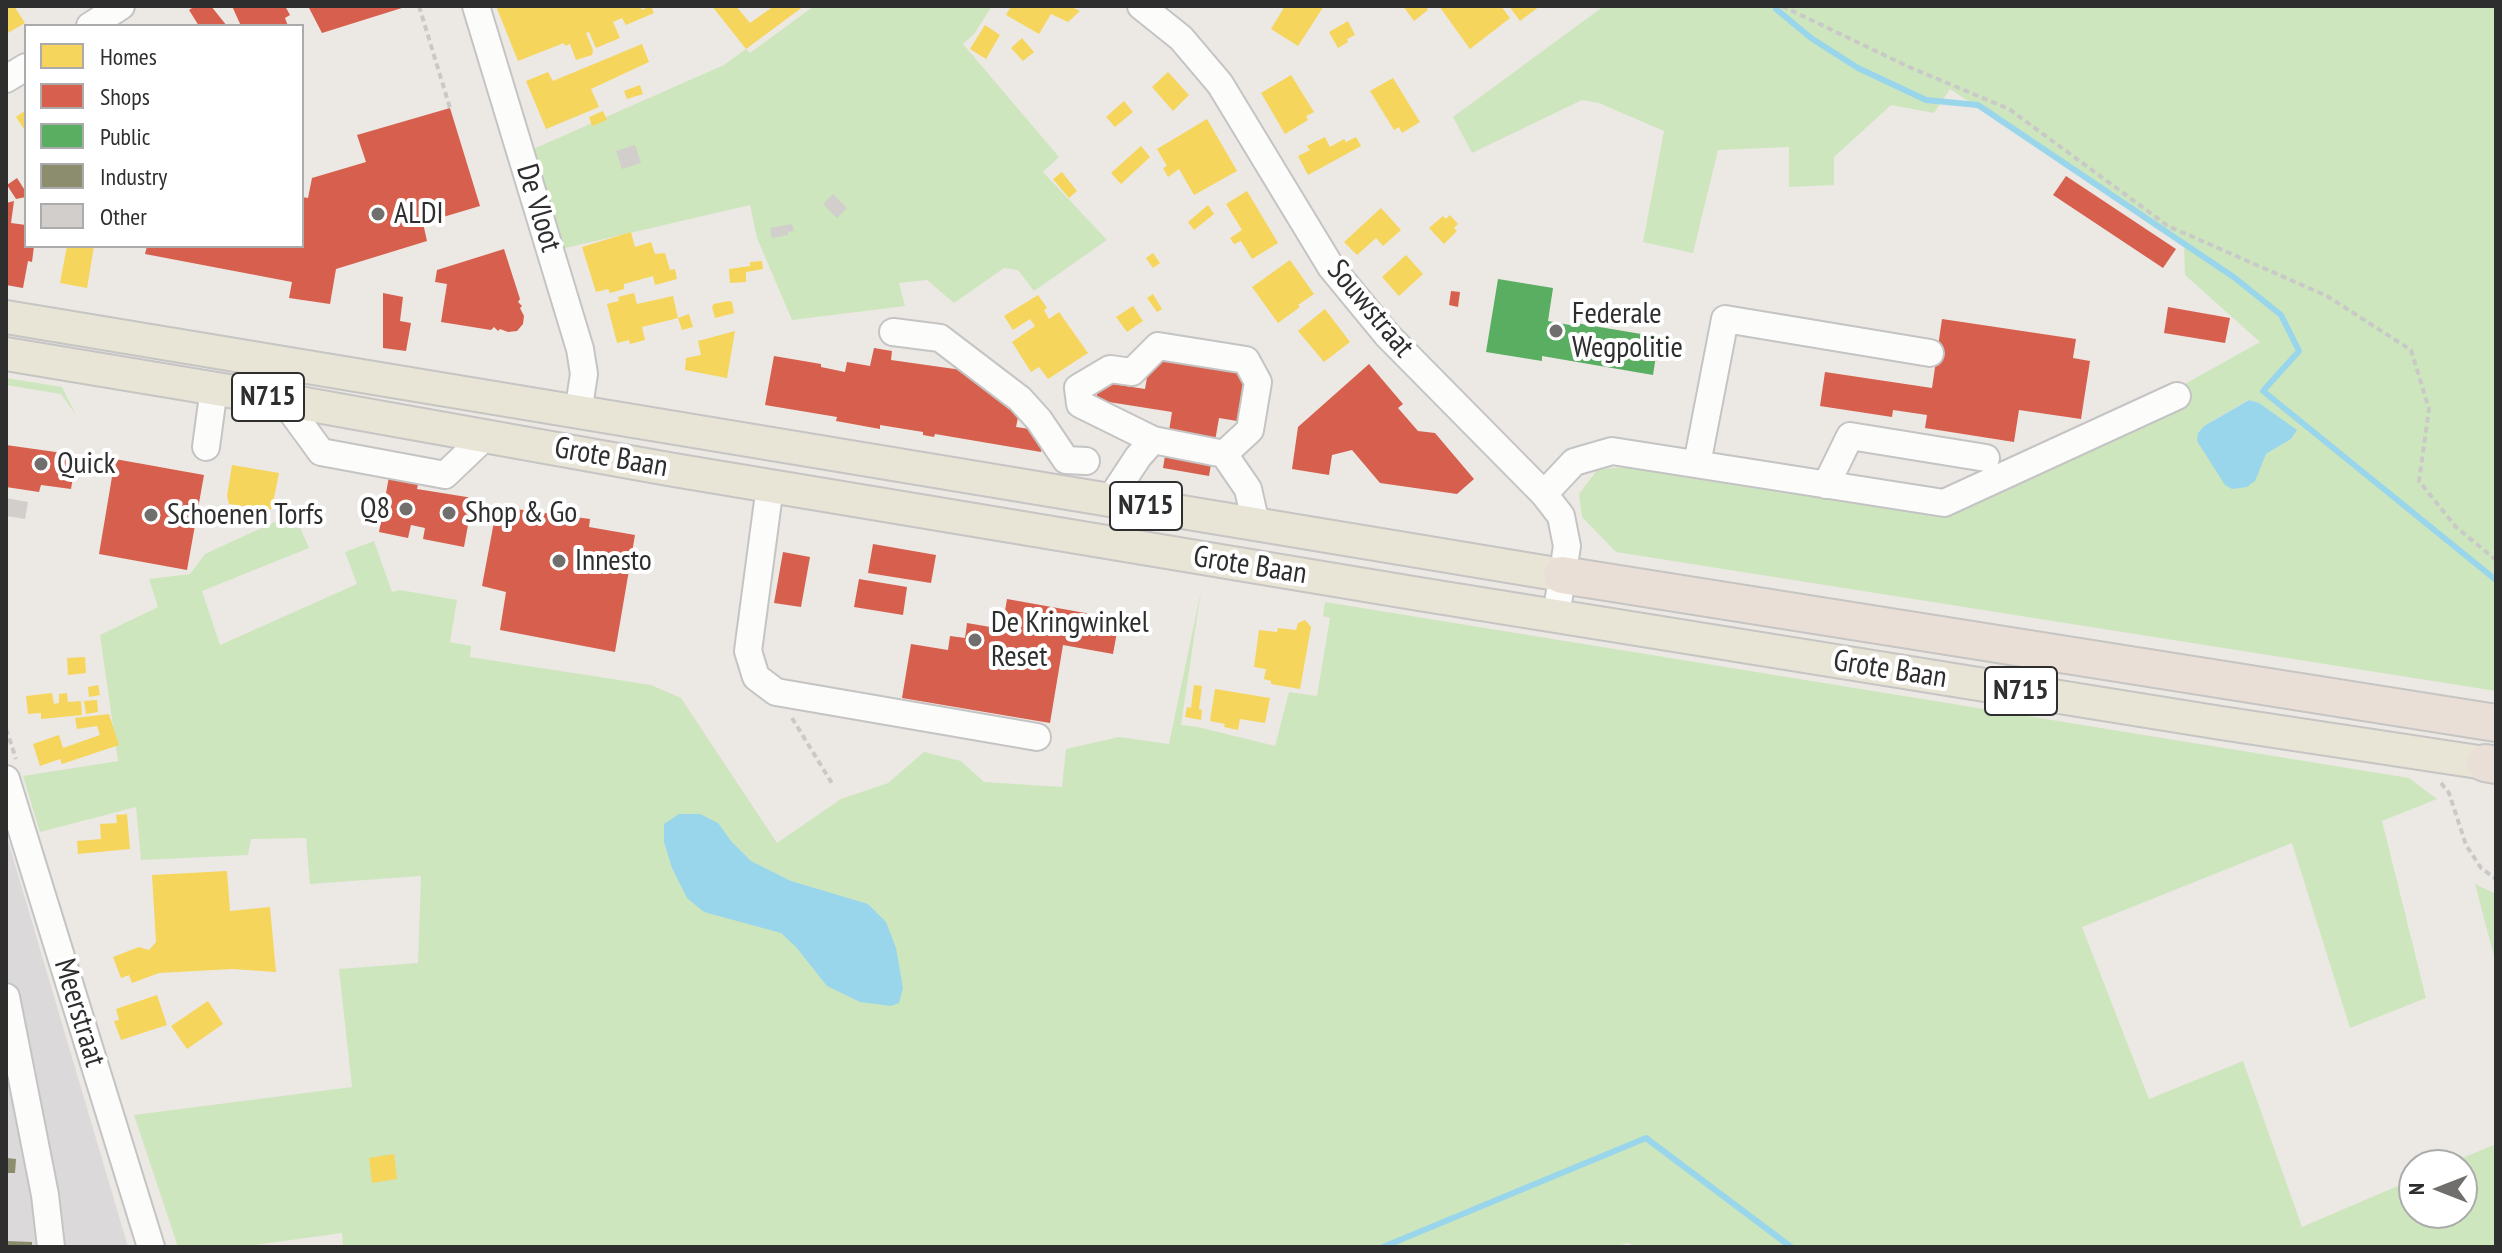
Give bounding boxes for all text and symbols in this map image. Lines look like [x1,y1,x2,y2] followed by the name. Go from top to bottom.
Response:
[24,24,304,248] legend
[100,41,157,72] text: Homes
[100,81,150,112] text: Shops
[100,121,150,152] text: Public
[508,160,568,256] street label: De Vloot
[100,161,167,192] text: Industry
[394,196,443,232] place label: ALDI
[100,201,147,232] text: Other
[369,205,387,223] marker: ALDI
[1319,253,1421,365] street label: Souwstraat
[1572,296,1683,366] place label: Federale Wegpolitie
[1547,322,1565,340] marker: Federale Wegpolitie
[232,373,304,421] road number: N715
[552,430,670,486] street label: Grote Baan
[57,446,115,482] place label: Quick
[32,455,50,473] marker: Quick
[1110,482,1182,530] road number: N715
[360,491,390,527] place label: Q8
[465,495,577,531] place label: Shop & Go
[167,497,324,533] place label: Schoenen Torfs
[397,500,415,518] marker: Q8
[440,504,458,522] marker: Shop & Go
[142,506,160,524] marker: Schoenen Torfs
[1191,539,1309,593] street label: Grote Baan
[575,543,652,579] place label: Innesto
[550,552,568,570] marker: Innesto
[991,605,1149,676] place label: De Kringwinkel Reset
[966,631,984,649] marker: De Kringwinkel Reset
[1831,643,1949,697] street label: Grote Baan
[1985,667,2057,715] road number: N715
[46,955,112,1071] street label: Meerstraat
[2398,1149,2478,1229] north arrow
[2402,1183,2430,1195] text: N

